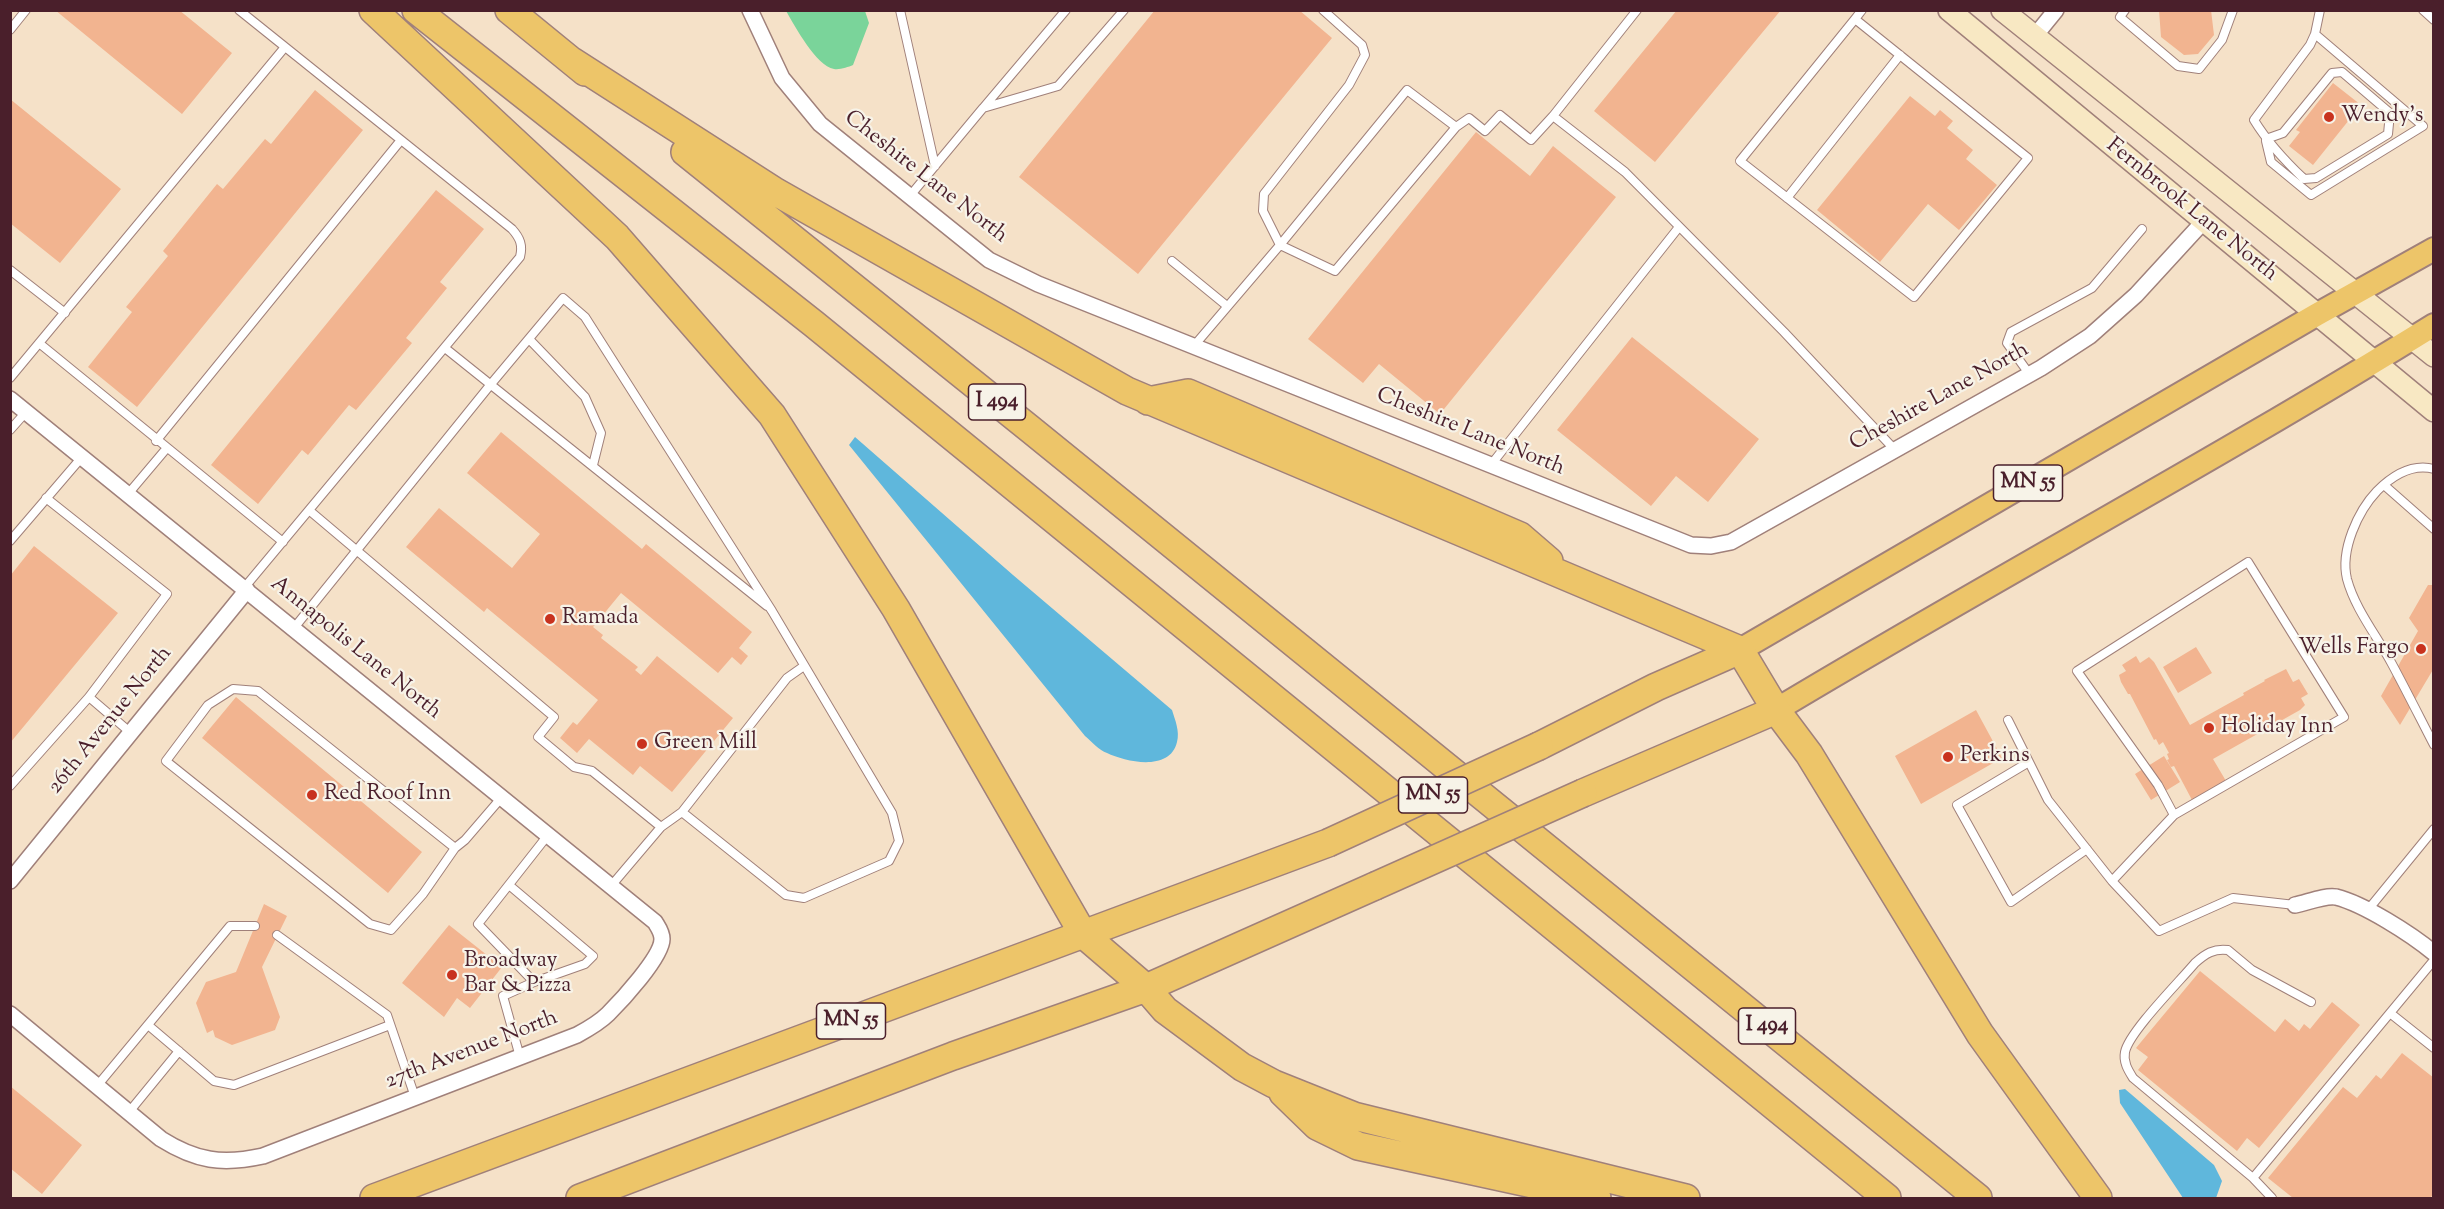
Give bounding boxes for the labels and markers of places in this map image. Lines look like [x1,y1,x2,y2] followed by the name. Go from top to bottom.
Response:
[2341,104,2423,130] place label: Wendy's
[2322,110,2336,124] marker: Wendy's
[562,606,639,632] place label: Ramada
[543,612,557,626] marker: Ramada
[2298,636,2409,662] place label: Wells Fargo
[2414,642,2428,656] marker: Wells Fargo
[2221,715,2334,741] place label: Holiday Inn
[2202,721,2216,735] marker: Holiday Inn
[654,731,757,757] place label: Green Mill
[635,737,649,751] marker: Green Mill
[1960,744,2030,770] place label: Perkins
[1941,750,1955,764] marker: Perkins
[324,782,451,808] place label: Red Roof Inn
[305,788,319,802] marker: Red Roof Inn
[464,949,571,1000] place label: Broadway Bar & Pizza
[445,968,459,982] marker: Broadway Bar & Pizza

